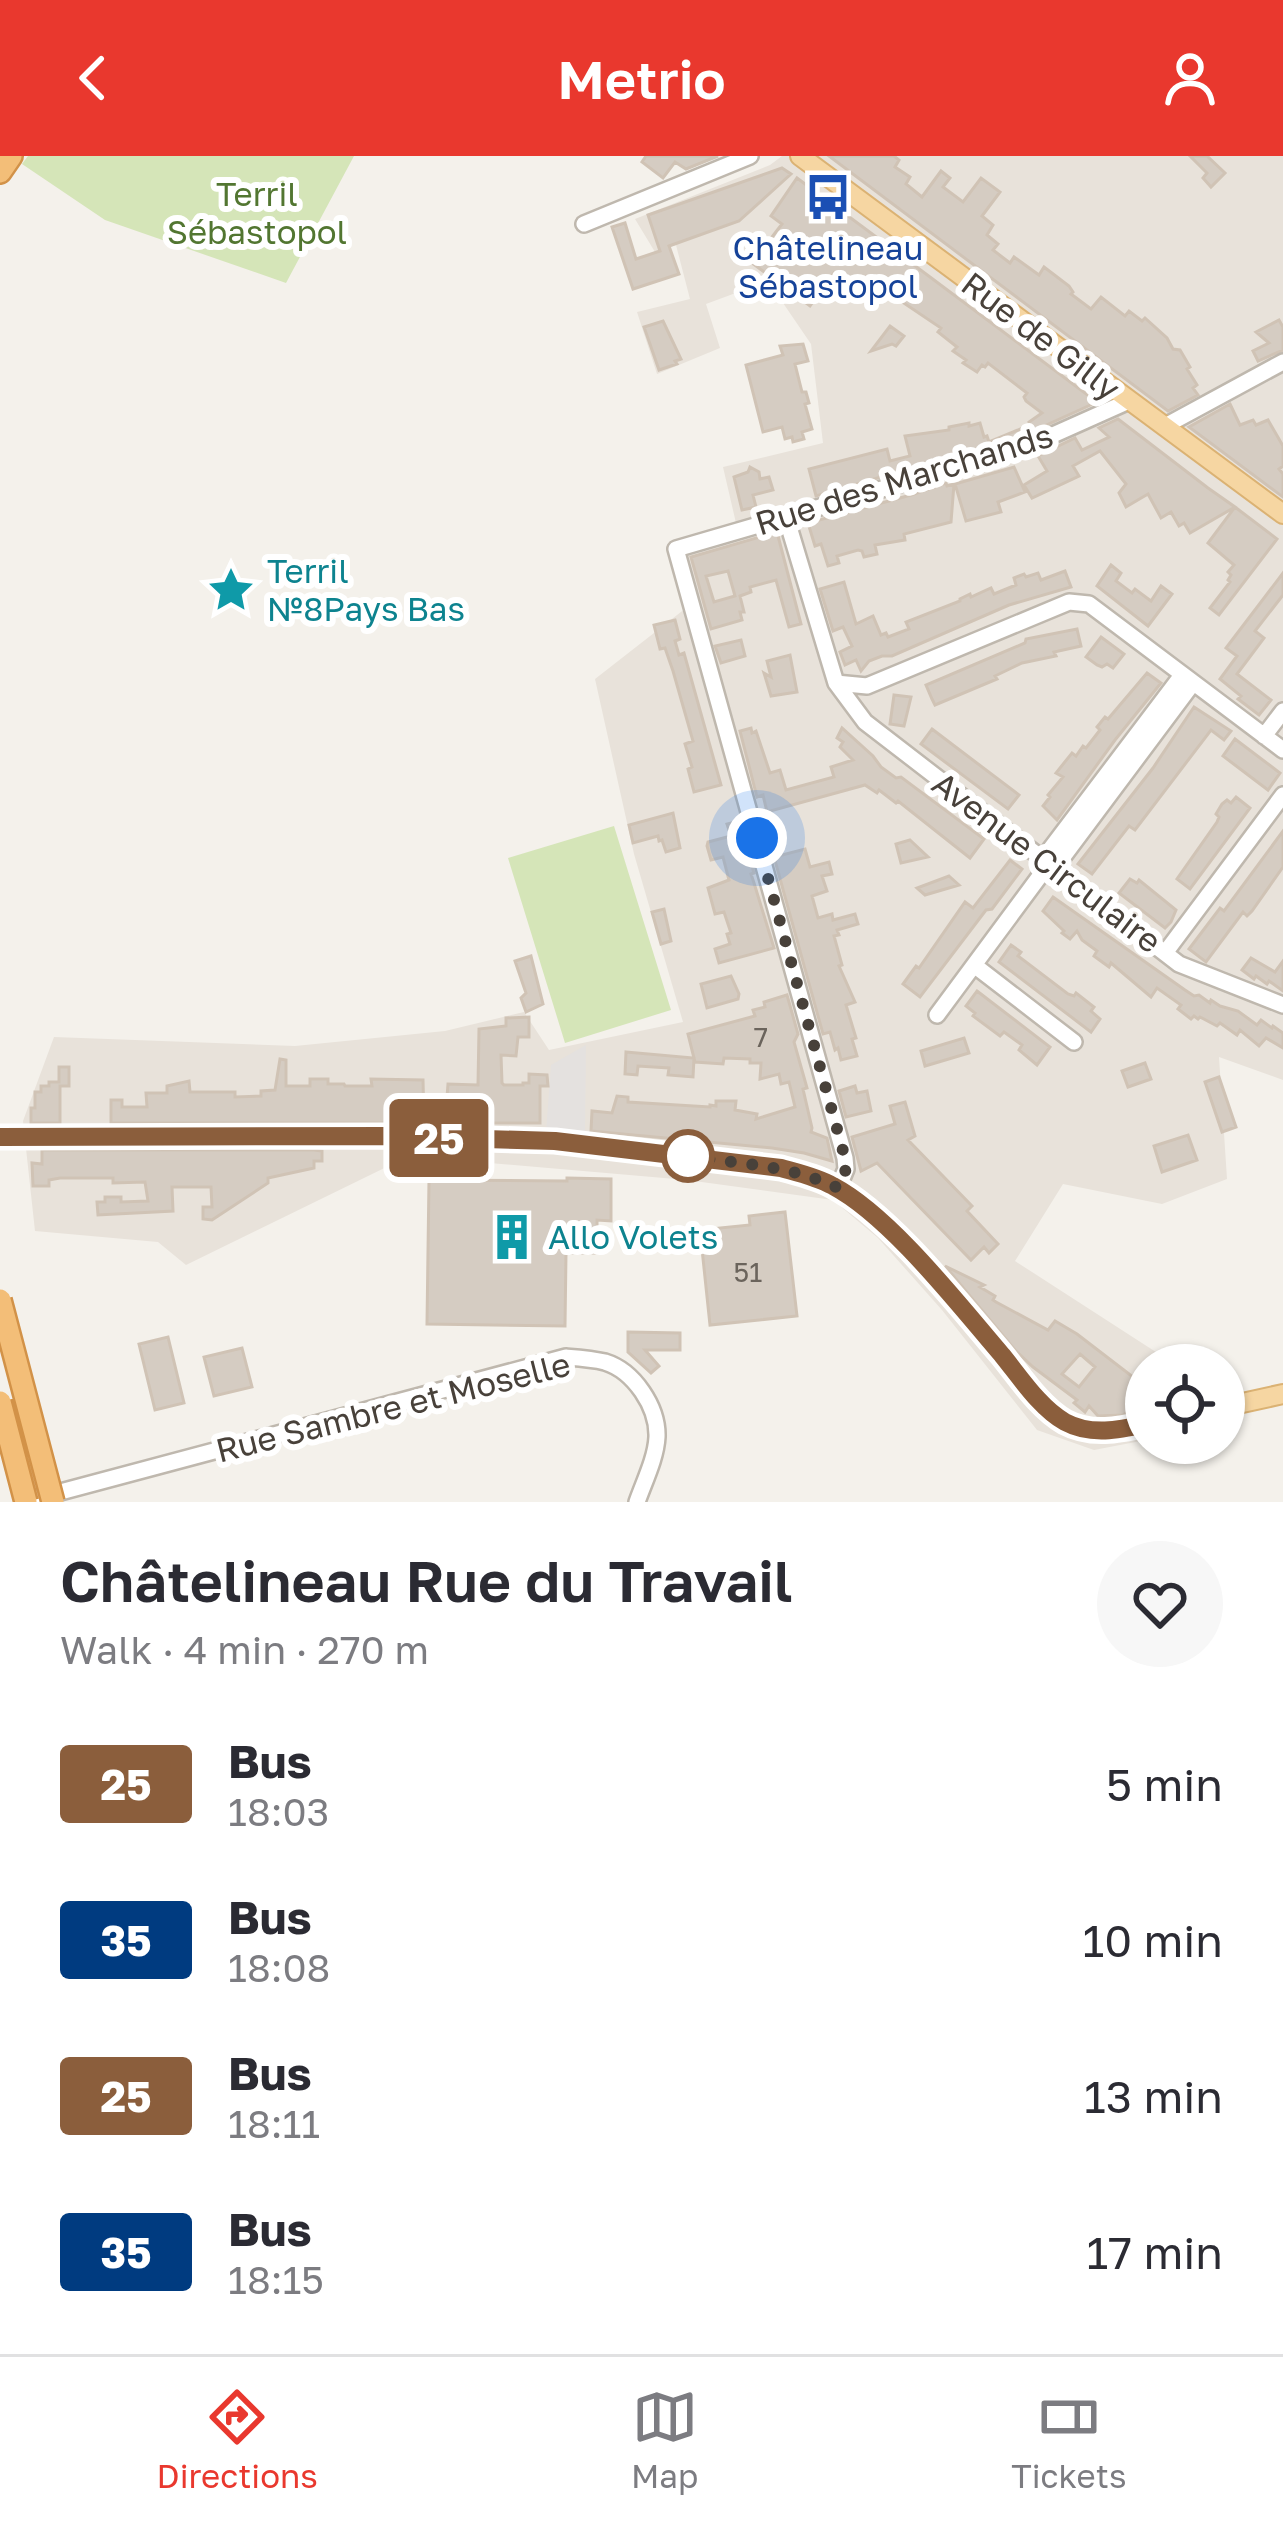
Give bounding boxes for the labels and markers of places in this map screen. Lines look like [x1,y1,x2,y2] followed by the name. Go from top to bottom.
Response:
[803,172,853,222] bus stop icon: Châtelineau Sébastopol
[733,228,923,305] place label: Châtelineau Sébastopol
[267,551,465,628] place label: Terril №8Pays Bas
[206,565,256,615] place icon: Terril №8Pays Bas
[663,1131,713,1181] unlabelled marker
[487,1212,537,1262] building icon: Allo Volets
[548,1217,718,1256] place label: Allo Volets

